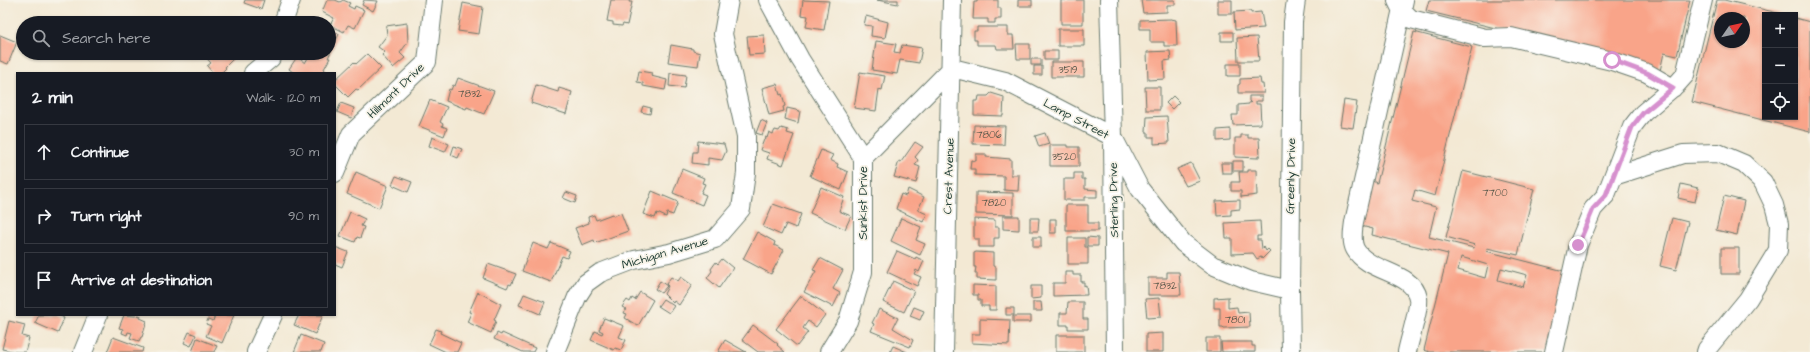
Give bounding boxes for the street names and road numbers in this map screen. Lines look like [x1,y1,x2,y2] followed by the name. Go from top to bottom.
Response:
[364,59,429,123] street label: Hillmont Drive
[1040,95,1112,144] street label: Lamp Street
[939,137,959,214] street label: Crest Avenue
[1282,137,1301,214] street label: Greenly Drive
[1105,162,1124,238] street label: Sterling Drive
[855,166,872,240] street label: Sunkist Drive
[620,232,711,274] street label: Michigan Avenue

